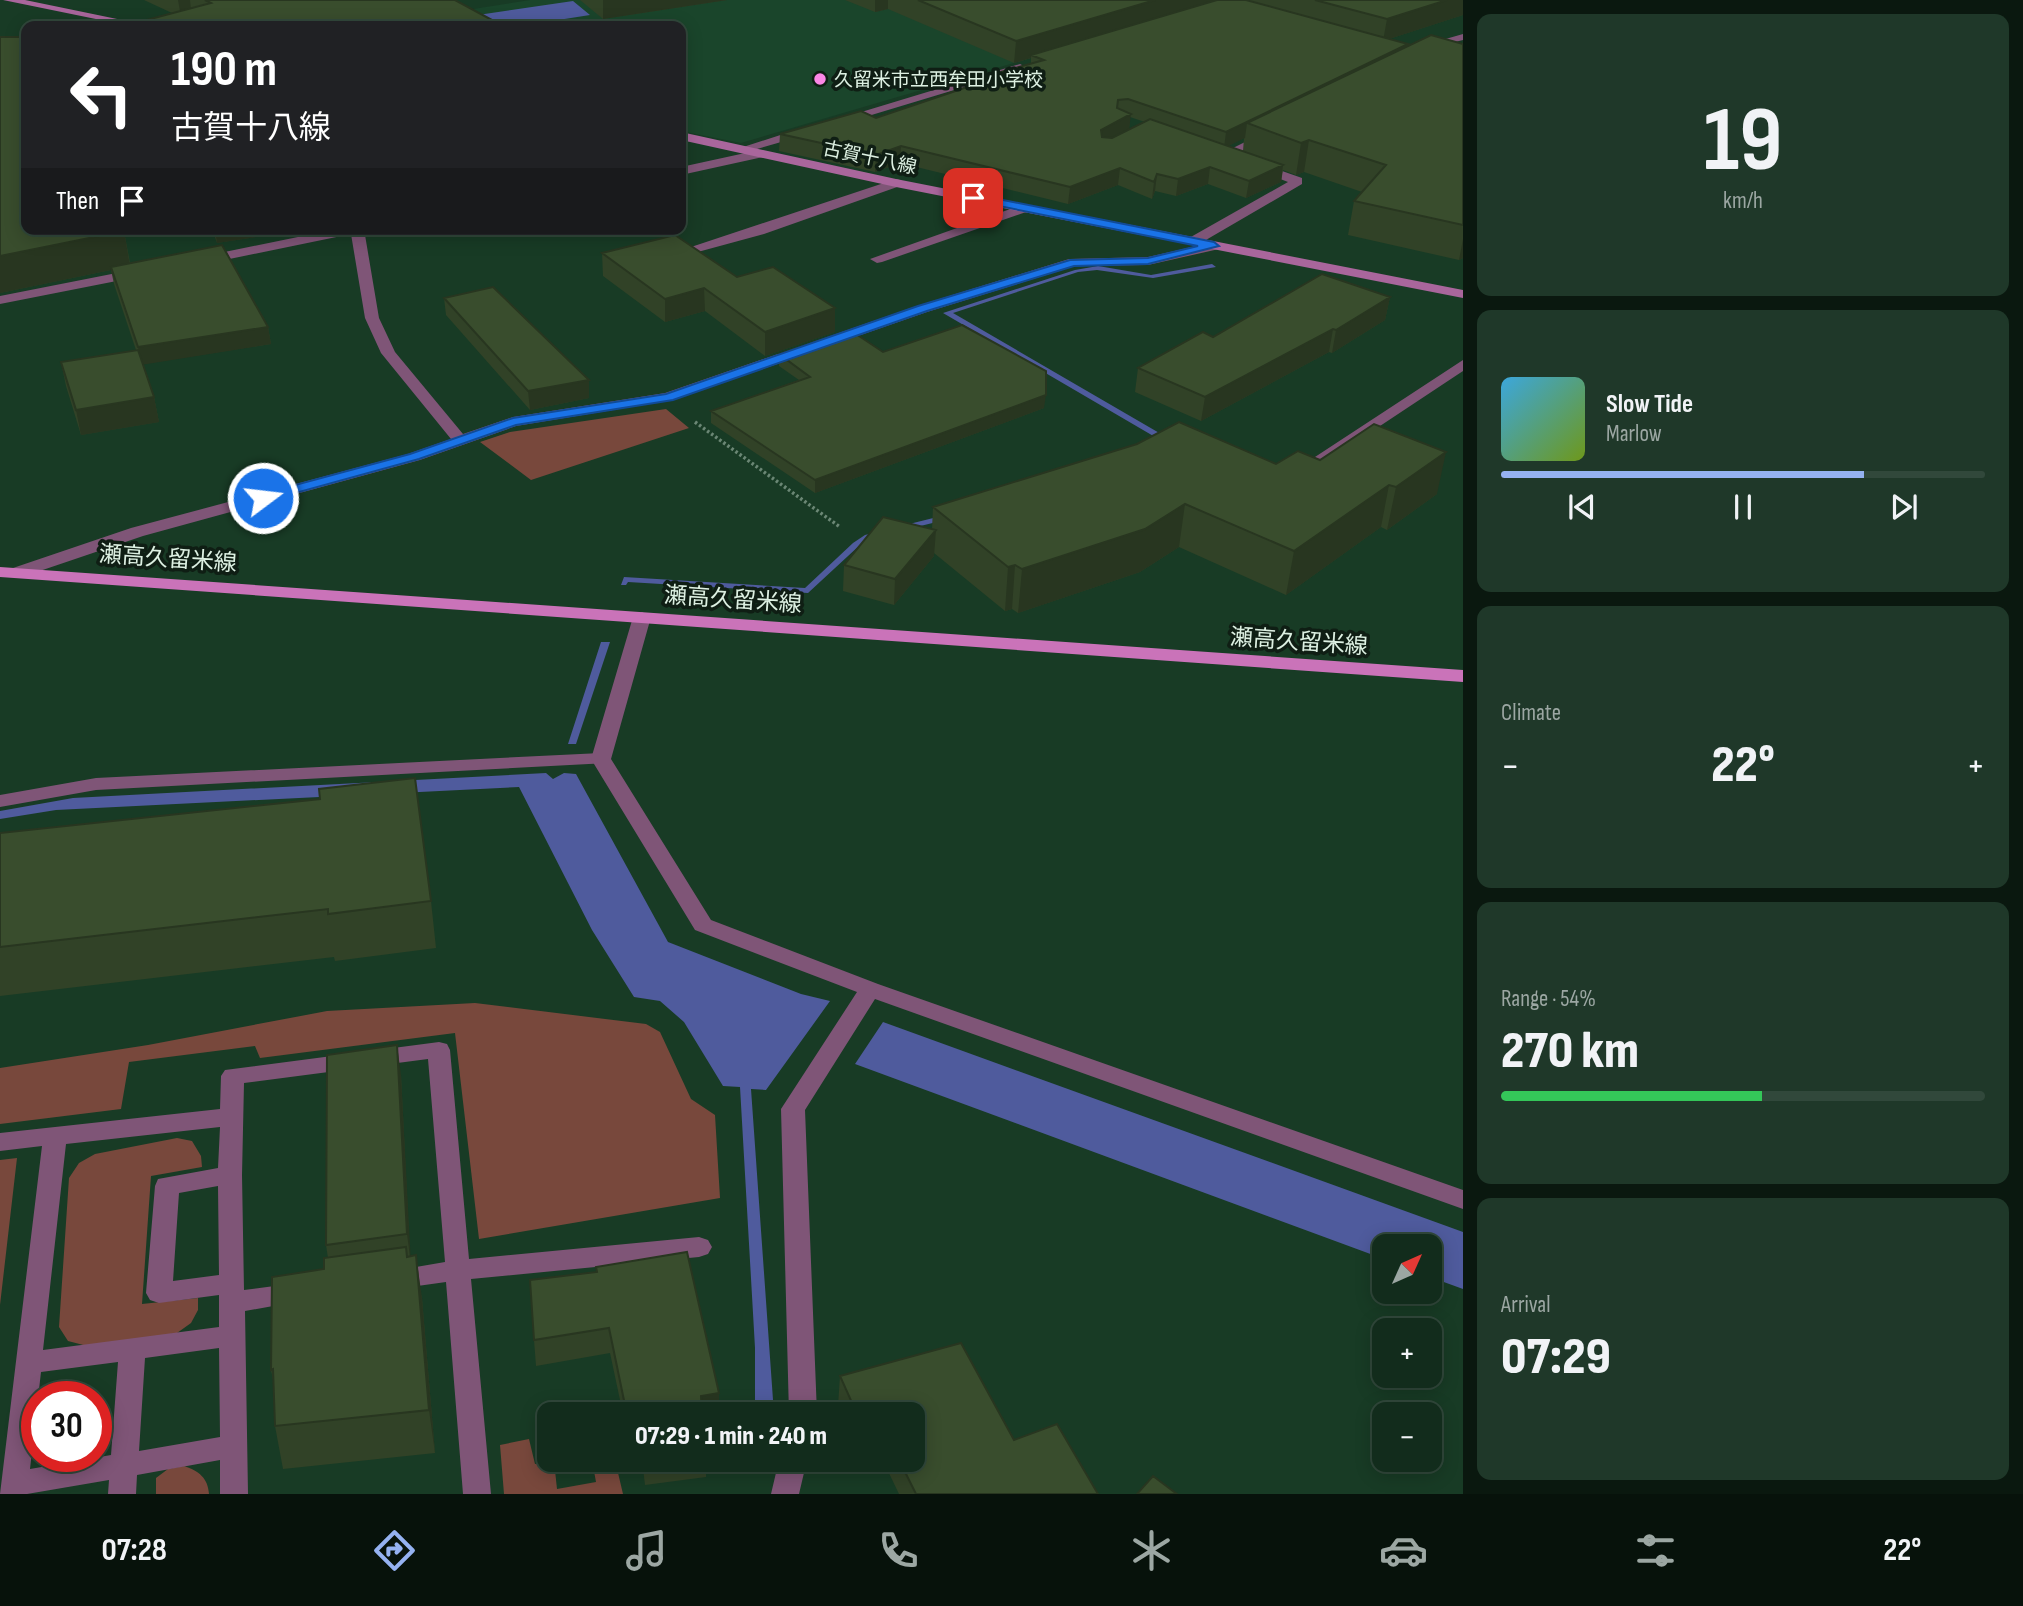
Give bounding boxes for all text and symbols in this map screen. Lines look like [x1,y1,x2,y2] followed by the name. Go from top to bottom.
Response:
[171,41,277,100] text: 190 m
[56,49,147,140] icon: left
[834,69,1043,92] place label: 久留米市立西牟田小学校
[812,71,828,87] marker: 久留米市立西牟田小学校
[1704,87,1782,196] text: 19
[171,109,331,148] text: 古賀十八線
[821,137,919,180] street label: 古賀十八線
[943,168,1003,228] pin
[954,179,992,217] icon: arrive
[113,182,151,220] icon: arrive
[56,186,99,217] text: Then
[1723,187,1763,215] text: km/h
[1606,389,1693,420] text: Slow Tide
[1606,420,1662,448] text: Marlow
[226,461,300,535] position arrow
[1563,488,1601,526] icon: previous
[1724,488,1762,526] icon: pause
[1885,488,1923,526] icon: next
[98,540,238,578] street label: 瀬高久留米線
[663,581,803,619] street label: 瀬高久留米線
[1229,623,1369,661] street label: 瀬高久留米線
[1501,699,1561,727] text: Climate
[1711,734,1775,797] text: 22°
[1501,744,1520,789] text: −
[1966,744,1985,789] text: +
[1501,985,1596,1013] text: Range · 54%
[1501,1020,1639,1083] text: 270 km
[1372,1234,1442,1304] north arrow
[1372,1234,1442,1472] map controls
[1501,1291,1550,1319] text: Arrival
[1372,1318,1442,1388] button: +
[1501,1326,1611,1389] text: 07:29
[21,1381,112,1472] speed limit sign: 30
[1372,1402,1442,1472] button: −
[635,1421,827,1452] text: 07:29 · 1 min · 240 m
[370,1526,419,1575] icon: directions
[622,1526,671,1575] icon: music
[874,1526,923,1575] icon: phone
[1127,1526,1176,1575] icon: climate
[1379,1526,1428,1575] icon: car
[1631,1526,1680,1575] icon: filters
[102,1531,167,1570] text: 07:28
[1883,1531,1921,1570] text: 22°

